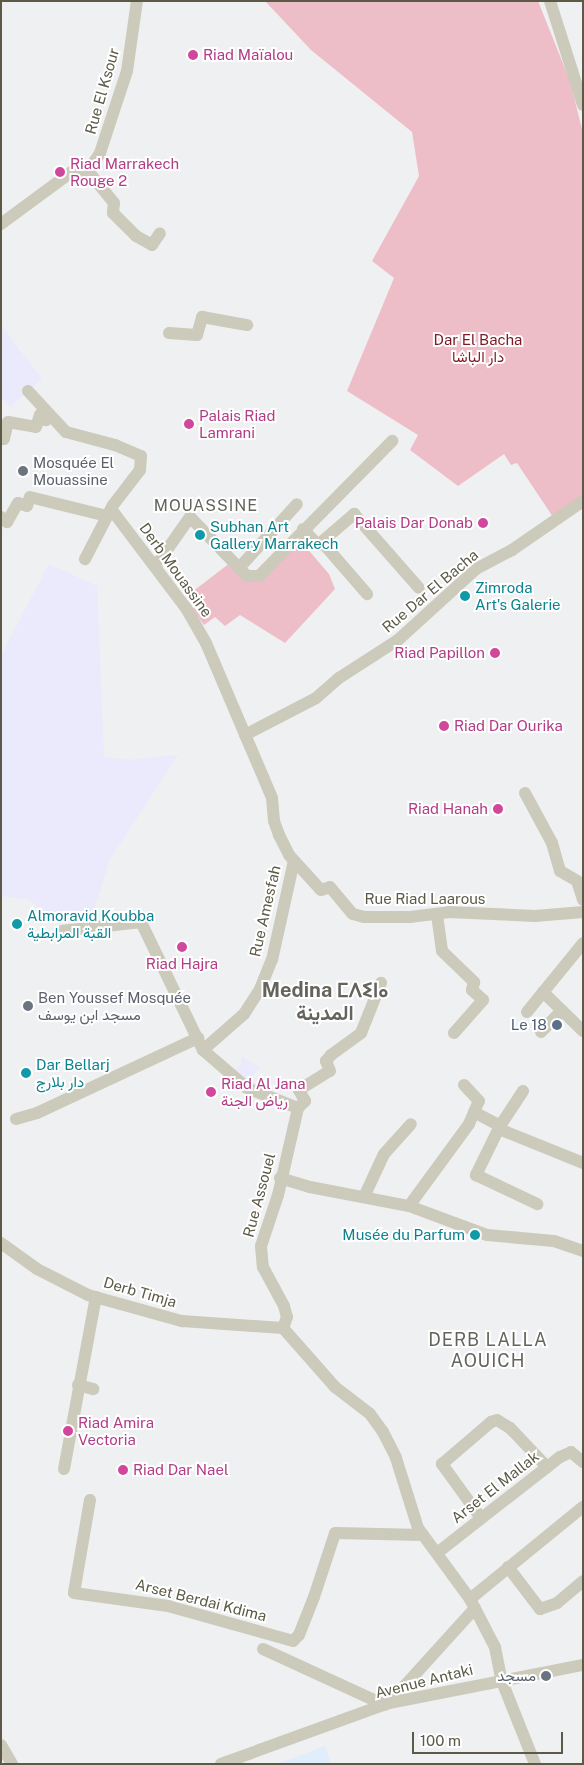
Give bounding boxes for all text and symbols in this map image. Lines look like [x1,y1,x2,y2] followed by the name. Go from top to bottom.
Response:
[81,46,123,136] street label: Rue El Ksour
[203,46,293,64] place label: Riad Maïalou
[187,49,199,61] marker: Riad Maïalou
[70,154,179,189] place label: Riad Marrakech Rouge 2
[54,166,66,178] marker: Riad Marrakech Rouge 2
[434,330,522,365] park label: Dar El Bacha دار الباشا
[199,406,275,441] place label: Palais Riad Lamrani
[183,418,195,430] marker: Palais Riad Lamrani
[33,453,114,488] place label: Mosquée El Mouassine
[17,465,29,477] marker: Mosquée El Mouassine
[153,496,259,516] district label: MOUASSINE
[355,514,473,532] place label: Palais Dar Donab
[210,517,339,552] place label: Subhan Art Gallery Marrakech
[477,517,489,529] marker: Palais Dar Donab
[136,519,216,621] street label: Derb Mouassine
[194,529,206,541] marker: Subhan Art Gallery Marrakech
[378,546,482,636] street label: Rue Dar El Bacha
[475,578,561,613] place label: Zimroda Art's Galerie
[459,590,471,602] marker: Zimroda Art's Galerie
[394,644,485,662] place label: Riad Papillon
[489,647,501,659] marker: Riad Papillon
[454,717,563,735] place label: Riad Dar Ourika
[438,720,450,732] marker: Riad Dar Ourika
[408,800,488,818] place label: Riad Hanah
[492,803,504,815] marker: Riad Hanah
[246,863,284,959] street label: Rue Amesfah
[364,890,486,908] street label: Rue Riad Laarous
[27,906,154,941] place label: Almoravid Koubba القبة المرابطية
[11,918,23,930] marker: Almoravid Koubba القبة المرابطية
[176,941,188,953] marker: Riad Hajra
[146,955,218,973] place label: Riad Hajra
[262,978,388,1025] district label: Medina ⵎⴷⵉⵏⴰ المدينة
[38,988,191,1023] place label: Ben Youssef Mosquée مسجد ابن يوسف
[22,1000,34,1012] marker: Ben Youssef Mosquée مسجد ابن يوسف
[511,1016,547,1034] place label: Le 18
[551,1019,563,1031] marker: Le 18
[36,1055,110,1090] place label: Dar Bellarj دار بلارج
[20,1067,32,1079] marker: Dar Bellarj دار بلارج
[221,1074,306,1109] place label: Riad Al Jana رياض الجنة
[205,1086,217,1098] marker: Riad Al Jana رياض الجنة
[239,1151,279,1239] street label: Rue Assouel
[342,1226,465,1244] place label: Musée du Parfum
[469,1229,481,1241] marker: Musée du Parfum
[101,1273,179,1311] street label: Derb Timja
[427,1330,549,1372] district label: DERB LALLA AOUICH
[78,1413,154,1448] place label: Riad Amira Vectoria
[62,1425,74,1437] marker: Riad Amira Vectoria
[448,1447,542,1527] street label: Arset El Mallak
[133,1461,228,1479] place label: Riad Dar Nael
[117,1464,129,1476] marker: Riad Dar Nael
[134,1575,268,1625] street label: Arset Berdai Kdima
[373,1660,475,1702] street label: Avenue Antaki
[497,1667,536,1685] place label: مسجد
[540,1670,552,1682] marker: مسجد
[414,1722,565,1754] scale bar
[420,1732,461,1749] text: 100 m

